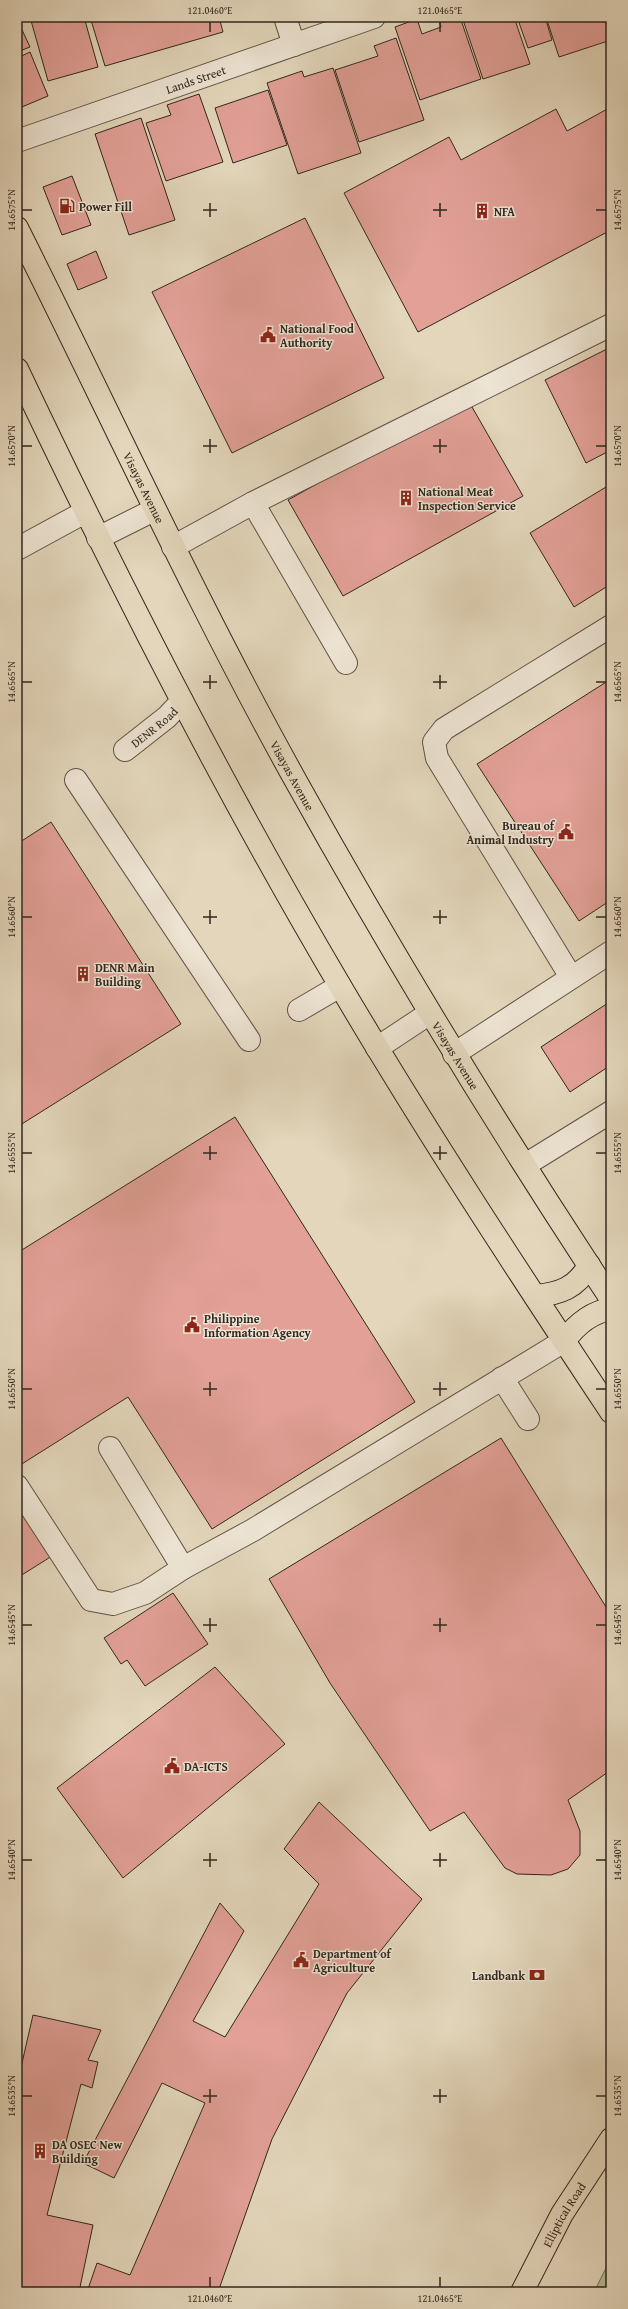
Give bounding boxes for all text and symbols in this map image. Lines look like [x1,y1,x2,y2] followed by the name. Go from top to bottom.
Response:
[188,3,232,18] text: 121.0460°E
[418,3,462,18] text: 121.0465°E
[163,60,229,97] street label: Lands Street
[4,189,19,231] text: 14.6575°N
[610,189,625,231] text: 14.6575°N
[58,197,76,215] fuel station icon: Power Fill
[79,198,132,215] place label: Power Fill
[473,202,491,220] building icon: NFA
[494,203,515,220] place label: NFA
[280,320,354,351] place label: National Food Authority
[259,326,277,344] public building icon: National Food Authority
[4,425,19,467] text: 14.6570°N
[610,425,625,467] text: 14.6570°N
[120,449,169,526] street label: Visayas Avenue
[418,483,516,514] place label: National Meat Inspection Service
[397,489,415,507] building icon: National Meat Inspection Service
[4,661,19,703] text: 14.6565°N
[610,661,625,703] text: 14.6565°N
[127,702,182,751] street label: DENR Road
[267,737,319,814] street label: Visayas Avenue
[466,817,556,848] place label: Bureau of Animal Industry
[557,823,575,841] public building icon: Bureau of Animal Industry
[4,896,19,938] text: 14.6560°N
[610,896,625,938] text: 14.6560°N
[95,959,155,990] place label: DENR Main Building
[74,965,92,983] building icon: DENR Main Building
[429,1018,484,1093] street label: Visayas Avenue
[4,1132,19,1174] text: 14.6555°N
[610,1132,625,1174] text: 14.6555°N
[204,1310,312,1341] place label: Philippine Information Agency
[183,1316,201,1334] public building icon: Philippine Information Agency
[4,1368,19,1410] text: 14.6550°N
[610,1368,625,1410] text: 14.6550°N
[4,1604,19,1646] text: 14.6545°N
[610,1604,625,1646] text: 14.6545°N
[163,1757,181,1775] public building icon: DA-ICTS
[184,1758,228,1775] place label: DA-ICTS
[4,1839,19,1881] text: 14.6540°N
[610,1839,625,1881] text: 14.6540°N
[313,1945,393,1976] place label: Department of Agriculture
[292,1951,310,1969] public building icon: Department of Agriculture
[528,1966,546,1984] bank icon: Landbank
[472,1967,525,1984] place label: Landbank
[4,2075,19,2117] text: 14.6535°N
[610,2075,625,2117] text: 14.6535°N
[52,2136,122,2167] place label: DA OSEC New Building
[31,2142,49,2160] building icon: DA OSEC New Building
[538,2178,589,2250] street label: Elliptical Road
[188,2291,232,2306] text: 121.0460°E
[418,2291,462,2306] text: 121.0465°E

